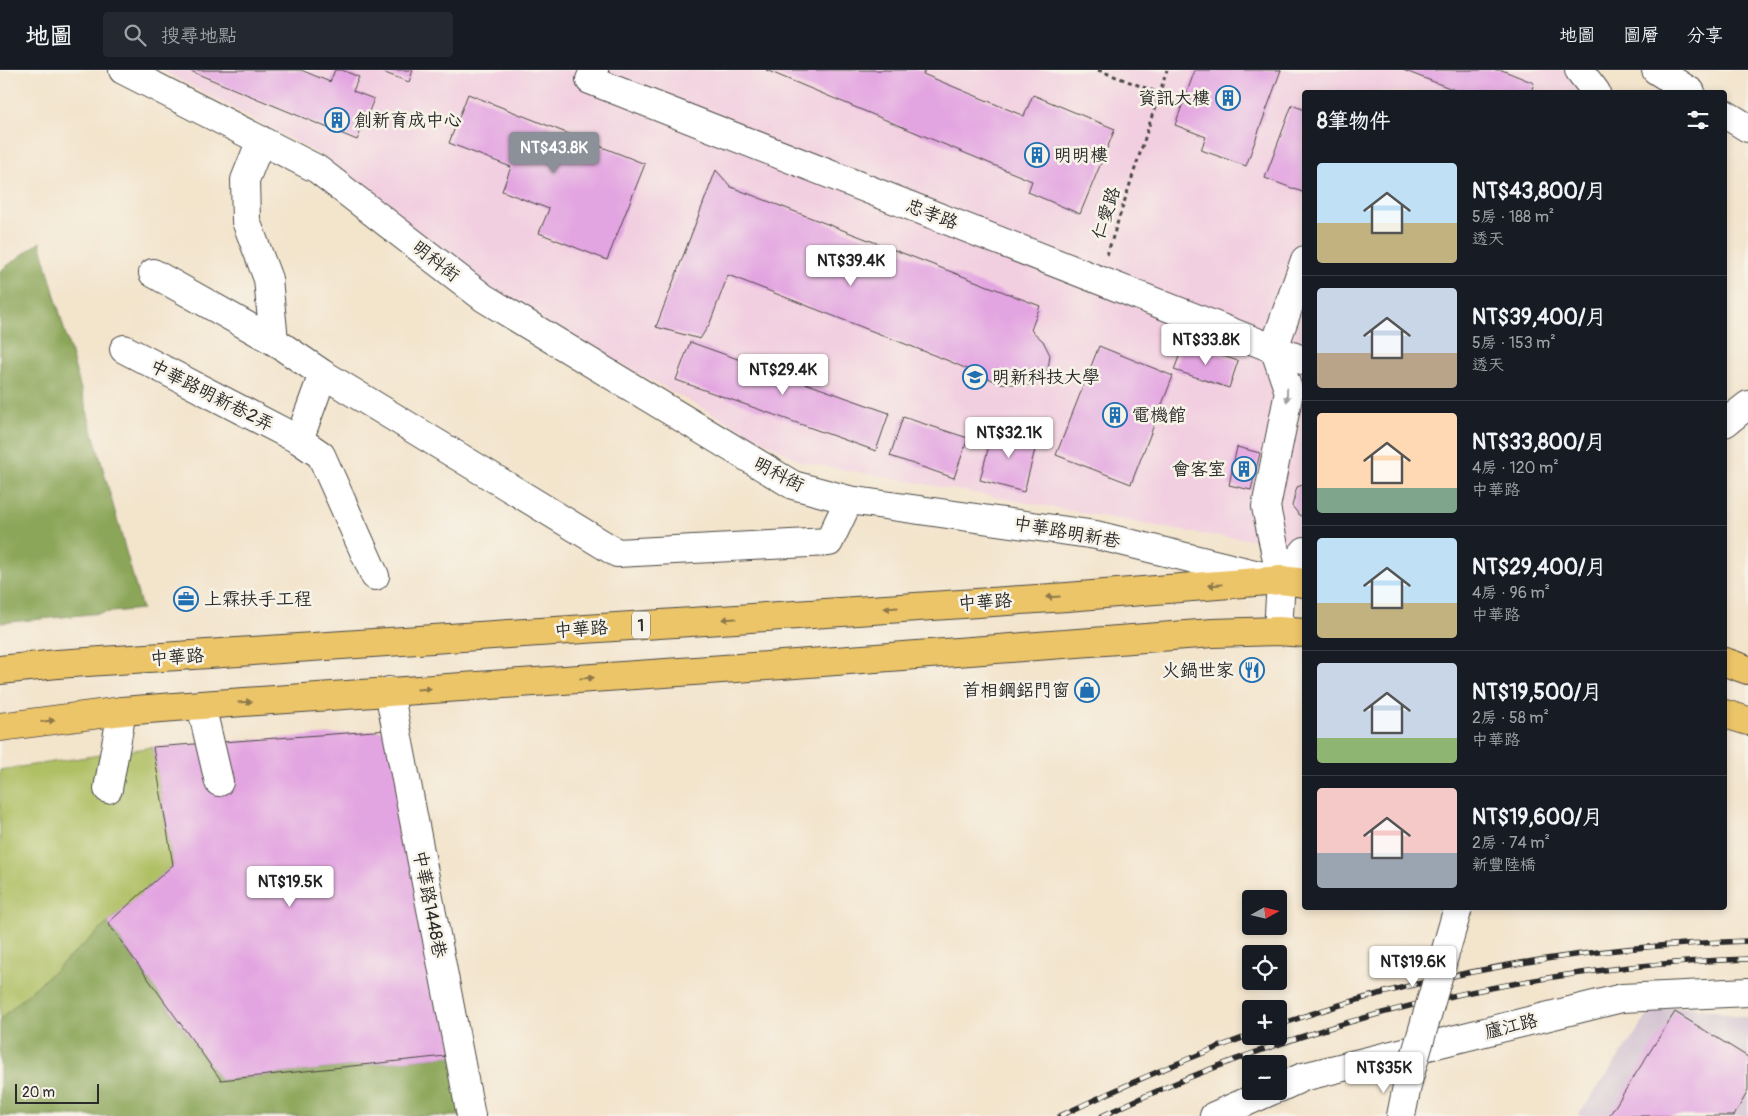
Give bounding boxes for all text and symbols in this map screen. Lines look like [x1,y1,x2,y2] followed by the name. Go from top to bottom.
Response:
[103,12,453,57] search box
[121,21,149,49] icon: search
[25,22,73,51] text: 地圖
[161,24,237,48] text: 搜尋地點
[1559,24,1595,47] text: 地圖
[1623,24,1659,47] text: 圖層
[1687,24,1723,47] text: 分享
[1215,85,1241,111] building icon: 資訊大樓
[1138,87,1210,110] place label: 資訊大樓
[1684,106,1712,134] icon: filters
[324,107,350,133] building icon: 創新育成中心
[1317,108,1391,135] text: 8筆物件
[354,109,462,132] place label: 創新育成中心
[502,132,606,174] pin: NT$43.8K
[520,138,588,158] text: NT$43.8K
[1024,142,1050,168] building icon: 明明樓
[1054,144,1108,167] place label: 明明樓
[1472,178,1606,205] text: NT$43,800/月
[1357,183,1417,243] icon: home
[1087,184,1126,242] street label: 仁愛路
[902,194,961,235] street label: 忠孝路
[1472,207,1554,227] text: 5房 · 188 m²
[1472,229,1504,249] text: 透天
[407,236,464,287] street label: 明科街
[799,244,903,287] pin: NT$39.4K
[817,251,885,271] text: NT$39.4K
[1472,304,1607,331] text: NT$39,400/月
[1357,308,1417,368] icon: home
[1154,324,1258,366] pin: NT$33.8K
[1172,330,1240,350] text: NT$33.8K
[1472,333,1556,353] text: 5房 · 153 m²
[146,354,278,437] street label: 中華路明新巷2弄
[731,354,835,396] pin: NT$29.4K
[1472,355,1504,375] text: 透天
[749,360,817,380] text: NT$29.4K
[962,364,988,390] school or university icon: 明新科技大學
[992,366,1100,389] place label: 明新科技大學
[1282,387,1290,403] one-way arrow
[1102,402,1128,428] building icon: 電機館
[1132,404,1186,427] place label: 電機館
[957,416,1061,459] pin: NT$32.1K
[976,423,1042,443] text: NT$32.1K
[1472,429,1606,456] text: NT$33,800/月
[1357,433,1417,493] icon: home
[749,452,808,497] street label: 明科街
[1231,456,1257,482] building icon: 會客室
[1172,458,1226,481] place label: 會客室
[1472,458,1559,478] text: 4房 · 120 m²
[1472,480,1520,500] text: 中華路
[1012,512,1122,553] street label: 中華路明新巷
[1472,554,1607,581] text: NT$29,400/月
[1357,558,1417,618] icon: home
[1207,582,1223,590] one-way arrow
[1472,583,1550,603] text: 4房 · 96 m²
[173,586,199,612] office icon: 上霖扶手工程
[204,588,312,611] place label: 上霖扶手工程
[957,589,1013,616] street label: 中華路
[1045,594,1061,602] one-way arrow
[883,605,899,613] one-way arrow
[1472,605,1520,625] text: 中華路
[632,612,650,638] road number: 1
[721,615,737,623] one-way arrow
[553,616,609,643] street label: 中華路
[149,644,205,671] street label: 中華路
[1239,657,1265,683] restaurant icon: 火鍋世家
[1162,659,1234,682] place label: 火鍋世家
[579,673,595,681] one-way arrow
[1074,677,1100,703] shop icon: 首相鋼鋁門窗
[962,679,1070,702] place label: 首相鋼鋁門窗
[1472,679,1602,706] text: NT$19,500/月
[1357,683,1417,743] icon: home
[417,684,433,692] one-way arrow
[237,697,253,705] one-way arrow
[1472,708,1549,728] text: 2房 · 58 m²
[41,717,57,725] one-way arrow
[1472,730,1520,750] text: 中華路
[1472,804,1603,831] text: NT$19,600/月
[1357,808,1417,868] icon: home
[1472,833,1550,853] text: 2房 · 74 m²
[408,848,451,960] street label: 中華路1448巷
[1472,855,1536,875] text: 新豐陸橋
[238,866,342,908] pin: NT$19.5K
[258,872,322,892] text: NT$19.5K
[1242,890,1288,935] north arrow
[1242,890,1287,1100] map controls
[1242,945,1287,990] button: locate
[1361,946,1465,988] pin: NT$19.6K
[1380,952,1446,972] text: NT$19.6K
[1242,1000,1287,1045] button: +
[1482,1009,1540,1044] street label: 廬江路
[1343,1052,1425,1094] pin: NT$35K
[1242,1055,1287,1100] button: −
[1356,1058,1412,1078] text: NT$35K
[15,1081,99,1104] scale bar
[22,1084,55,1101] text: 20 m

